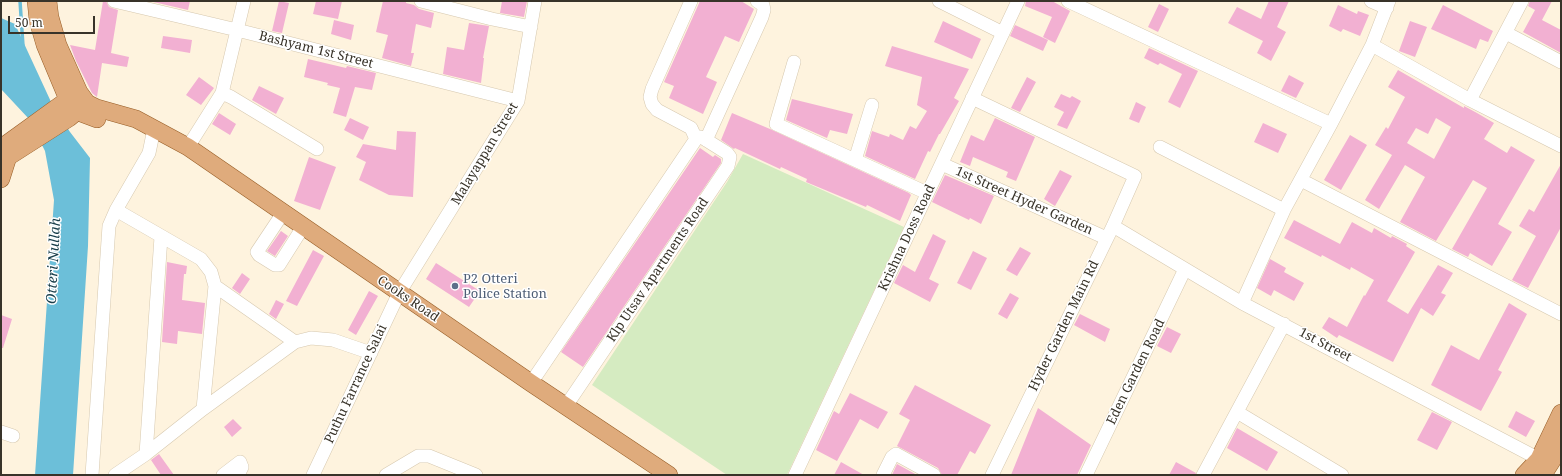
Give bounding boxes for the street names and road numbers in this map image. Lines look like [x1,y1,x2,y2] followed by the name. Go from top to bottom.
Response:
[257,28,375,72] street label: Bashyam 1st Street
[448,100,522,208] street label: Malayappan Street
[953,164,1095,238] street label: 1st Street Hyder Garden
[875,182,939,294] street label: Krishna Doss Road
[604,195,712,345] street label: Klp Utsav Apartments Road
[1026,258,1102,394] street label: Hyder Garden Main Rd
[374,273,442,325] street label: Cooks Road
[1104,317,1168,427] street label: Eden Garden Road
[322,322,390,446] street label: Puthu Farrance Salai
[1296,325,1354,365] street label: 1st Street

